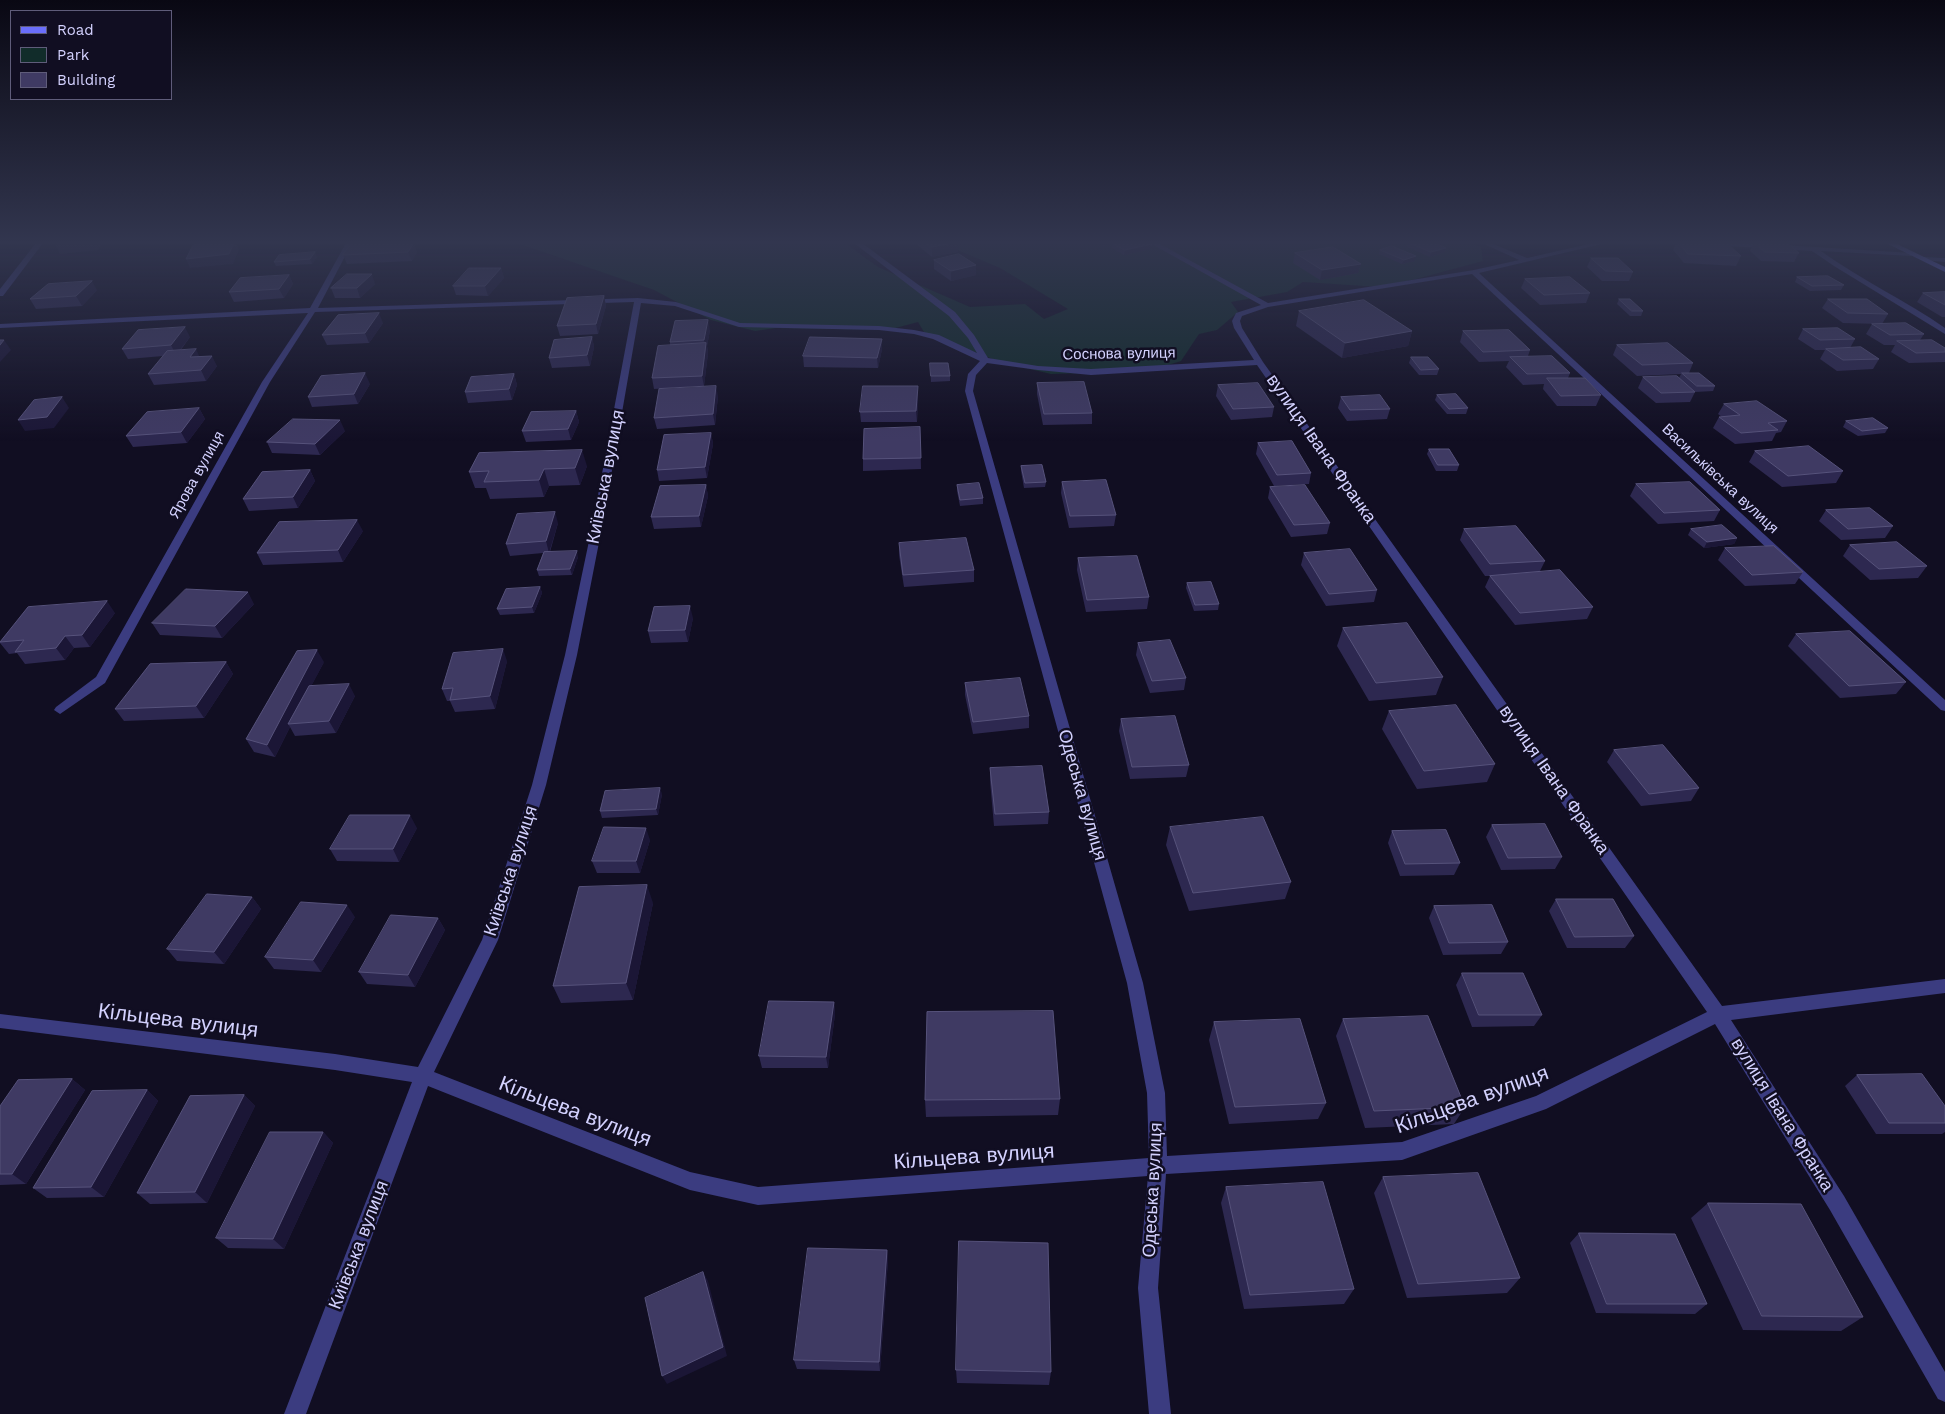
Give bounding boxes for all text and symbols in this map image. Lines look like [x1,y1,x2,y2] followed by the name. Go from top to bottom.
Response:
[10,10,172,100] legend
[57,21,94,39] text: Road
[57,46,89,64] text: Park
[57,71,115,89] text: Building
[1062,344,1176,364] street label: Соснова вулиця
[1261,370,1381,528] street label: вулиця Івана Франка
[582,408,630,546] street label: Київська вулиця
[1658,420,1782,538] street label: Васильківська вулиця
[166,428,228,522] street label: Ярова вулиця
[1494,701,1614,859] street label: вулиця Івана Франка
[1053,727,1111,863] street label: Одеська вулиця
[480,803,542,939] street label: Київська вулиця
[96,999,260,1043] street label: Кільцева вулиця
[1726,1034,1838,1196] street label: вулиця Івана Франка
[1392,1061,1552,1139] street label: Кільцева вулиця
[495,1071,655,1153] street label: Кільцева вулиця
[1139,1122,1167,1258] street label: Одеська вулиця
[893,1139,1055,1175] street label: Кільцева вулиця
[325,1178,393,1312] street label: Київська вулиця

